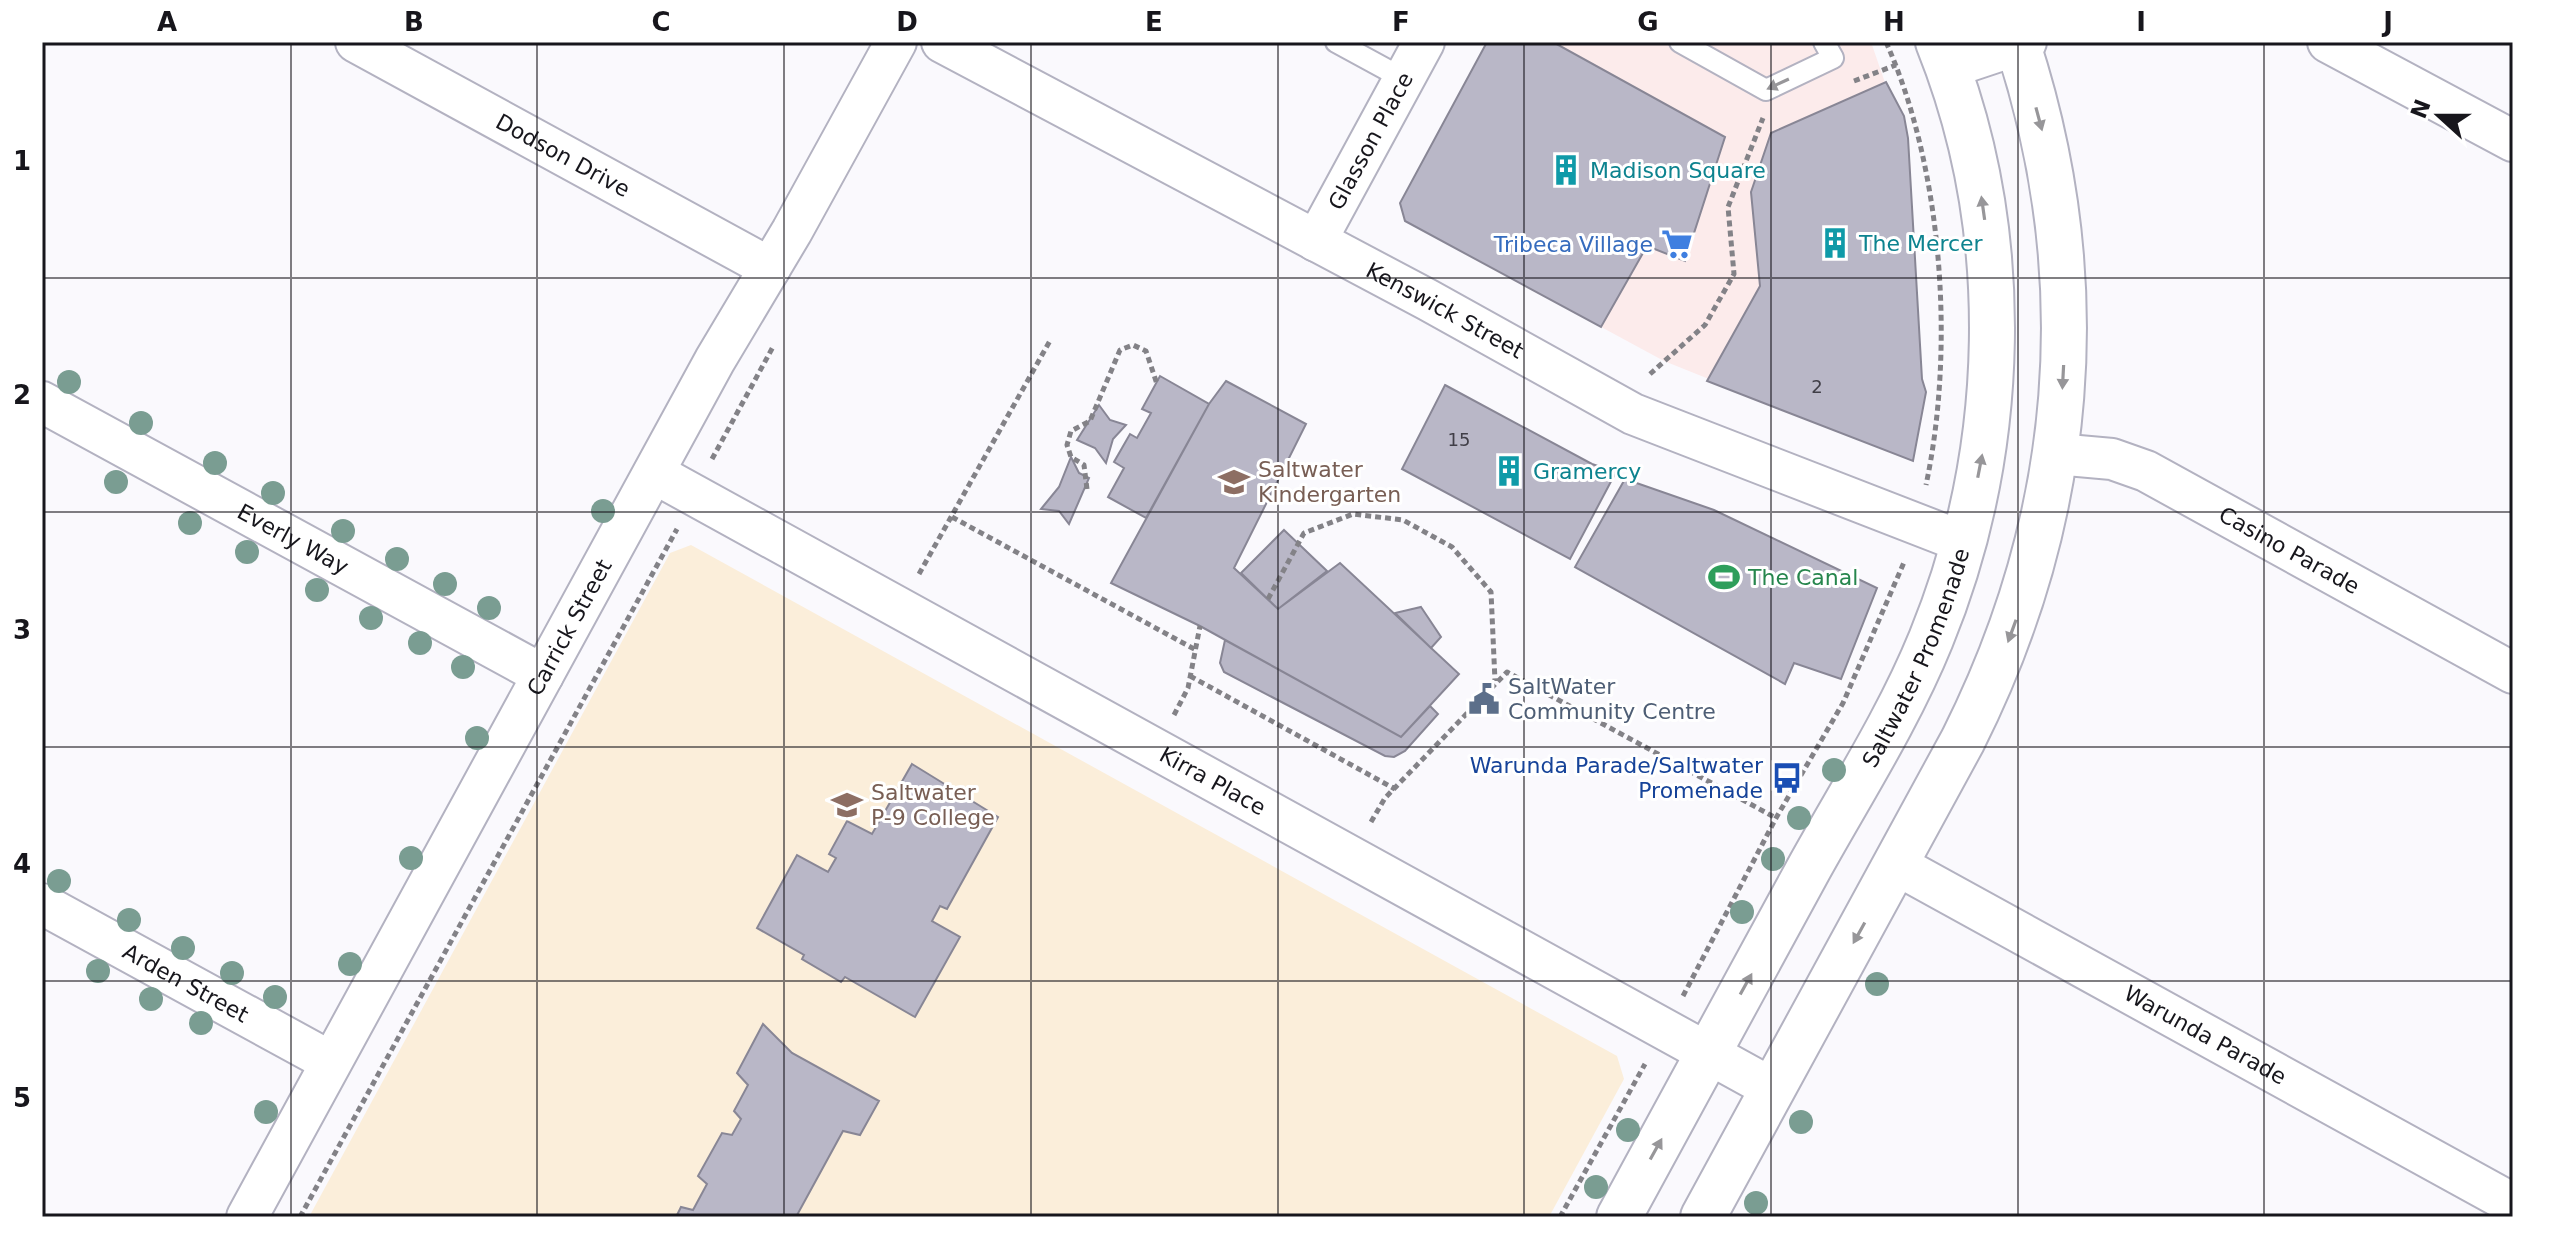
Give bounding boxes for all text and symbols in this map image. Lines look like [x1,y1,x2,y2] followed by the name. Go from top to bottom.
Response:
[157,7,177,37] text: A
[404,7,424,37] text: B
[651,7,671,37] text: C
[896,7,918,37] text: D
[1145,7,1163,37] text: E
[1392,7,1410,37] text: F
[1637,7,1659,37] text: G
[1883,7,1905,37] text: H
[2136,7,2146,37] text: I
[2381,7,2393,37] text: J
[1323,68,1418,214] street label: Glasson Place
[2399,76,2479,156] north arrow
[1767,77,1790,90] one-way arrow
[2406,96,2436,122] text: N
[2034,107,2046,132] one-way arrow
[492,109,634,202] street label: Dodson Drive
[13,146,31,176] text: 1
[1549,153,1583,187] building icon: Madison Square
[1590,158,1766,183] place label: Madison Square
[1976,195,1989,220] one-way arrow
[1818,226,1852,260] building icon: The Mercer
[1660,227,1694,261] supermarket icon: Tribeca Village
[1858,231,1984,256] place label: The Mercer
[1493,232,1653,257] place label: Tribeca Village
[1362,258,1528,364] street label: Kenswick Street
[2057,365,2070,390] one-way arrow
[1811,376,1823,397] house number: 2
[13,380,31,410] text: 2
[1448,429,1470,450] house number: 15
[1492,454,1526,488] building icon: Gramercy
[1974,454,1986,479] one-way arrow
[1258,457,1401,507] place label: Saltwater Kindergarten
[1533,459,1641,484] place label: Gramercy
[1217,465,1251,499] school or university icon: Saltwater Kindergarten
[233,499,353,580] street label: Everly Way
[2215,502,2364,599] street label: Casino Parade
[1857,546,1974,772] street label: Saltwater Promenade
[522,555,617,700] street label: Carrick Street
[1707,560,1741,594] sports icon: The Canal
[1747,565,1858,590] place label: The Canal
[13,615,31,645] text: 3
[2005,619,2017,643] one-way arrow
[1508,674,1716,724] place label: SaltWater Community Centre
[1467,682,1501,716] public building icon: SaltWater Community Centre
[1155,742,1270,820] street label: Kirra Place
[1470,753,1764,803] place label: Warunda Parade/Saltwater Promenade
[1770,761,1804,795] bus stop icon: Warunda Parade/Saltwater Promenade
[871,780,995,830] place label: Saltwater P-9 College
[830,788,864,822] school or university icon: Saltwater P-9 College
[13,849,31,879] text: 4
[1852,922,1866,944] one-way arrow
[119,939,253,1028] street label: Arden Street
[1739,972,1753,995] one-way arrow
[2120,981,2290,1090] street label: Warunda Parade
[13,1083,31,1113] text: 5
[1649,1137,1663,1160] one-way arrow

